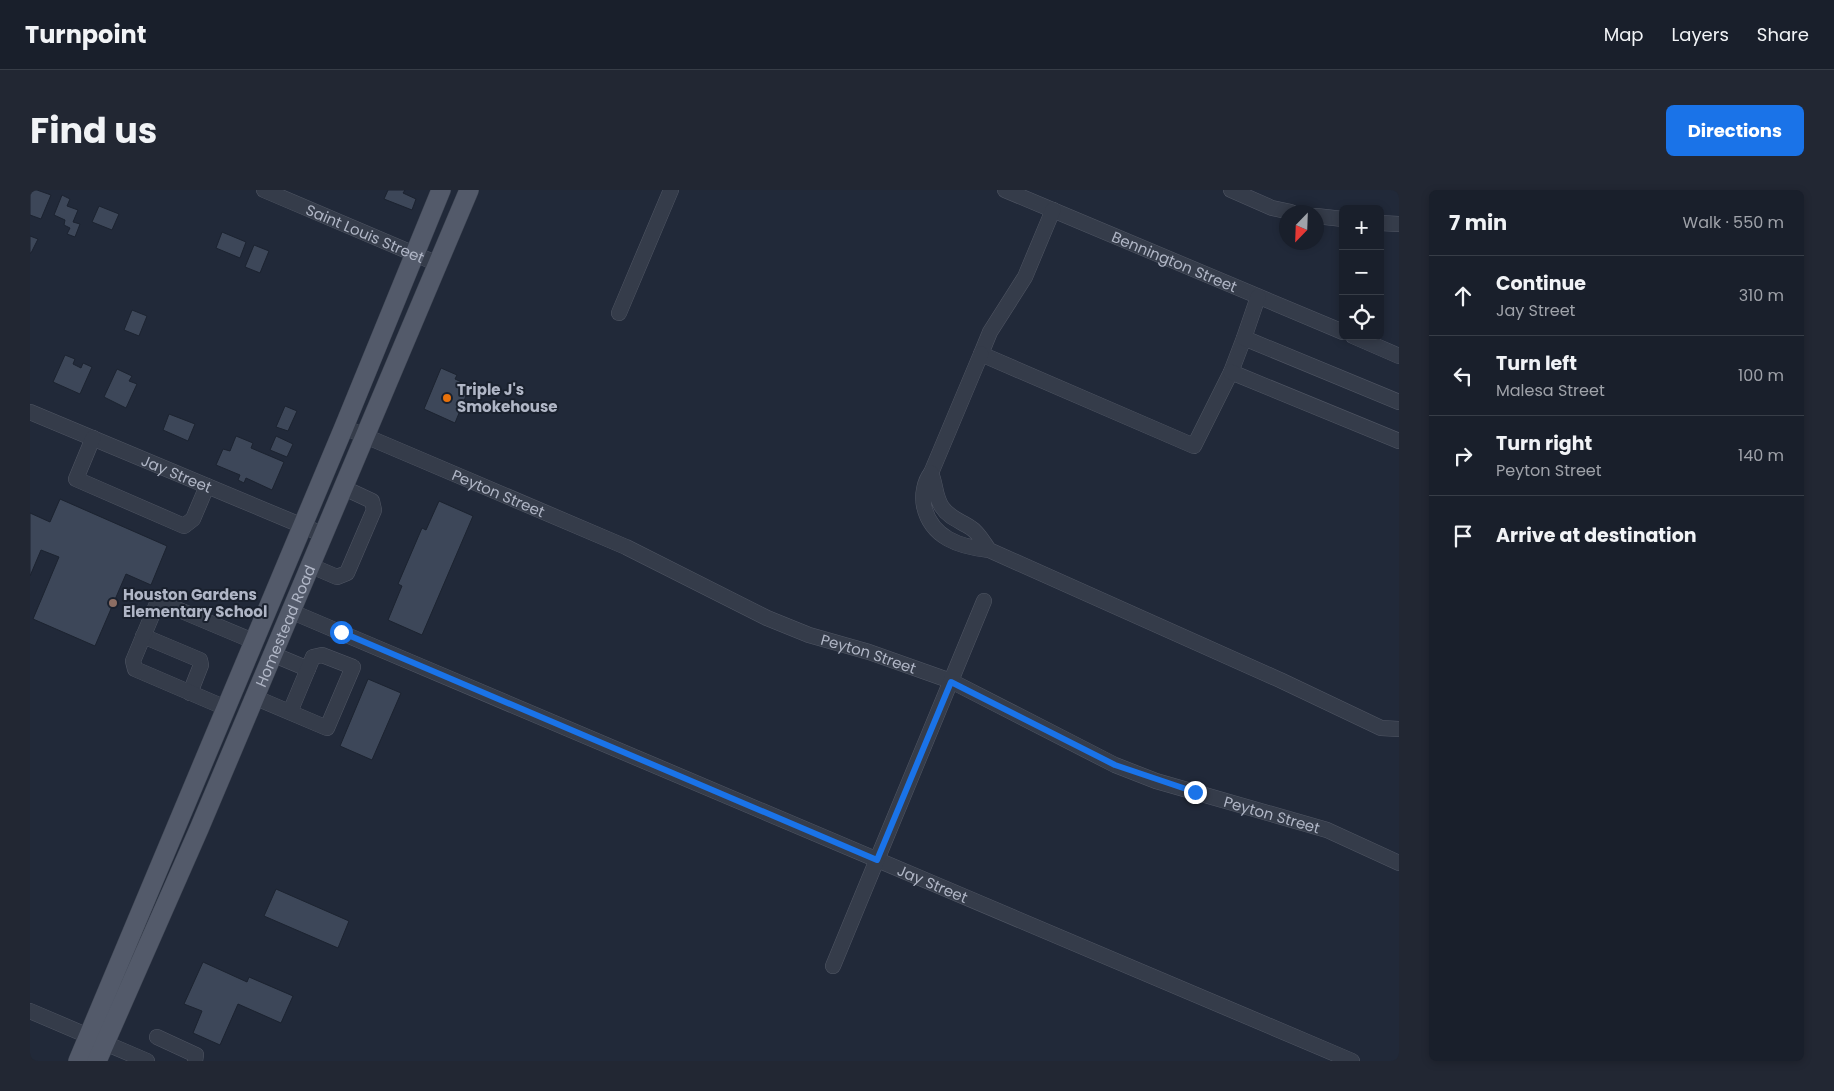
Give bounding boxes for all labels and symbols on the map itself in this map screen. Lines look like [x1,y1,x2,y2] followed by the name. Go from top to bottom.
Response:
[303,199,428,268] street label: Saint Louis Street
[1279,205,1324,250] north arrow
[1109,226,1240,297] street label: Bennington Street
[457,379,558,417] place label: Triple J's Smokehouse
[441,392,453,404] marker: Triple J's Smokehouse
[138,449,215,497] street label: Jay Street
[449,464,548,522] street label: Peyton Street
[250,562,320,690] street label: Homestead Road
[123,584,267,622] place label: Houston Gardens Elementary School
[107,597,119,609] marker: Houston Gardens Elementary School
[330,621,353,644] route start
[818,628,919,678] street label: Peyton Street
[1184,781,1207,804] route end
[1222,791,1323,838] street label: Peyton Street
[894,859,971,908] street label: Jay Street

